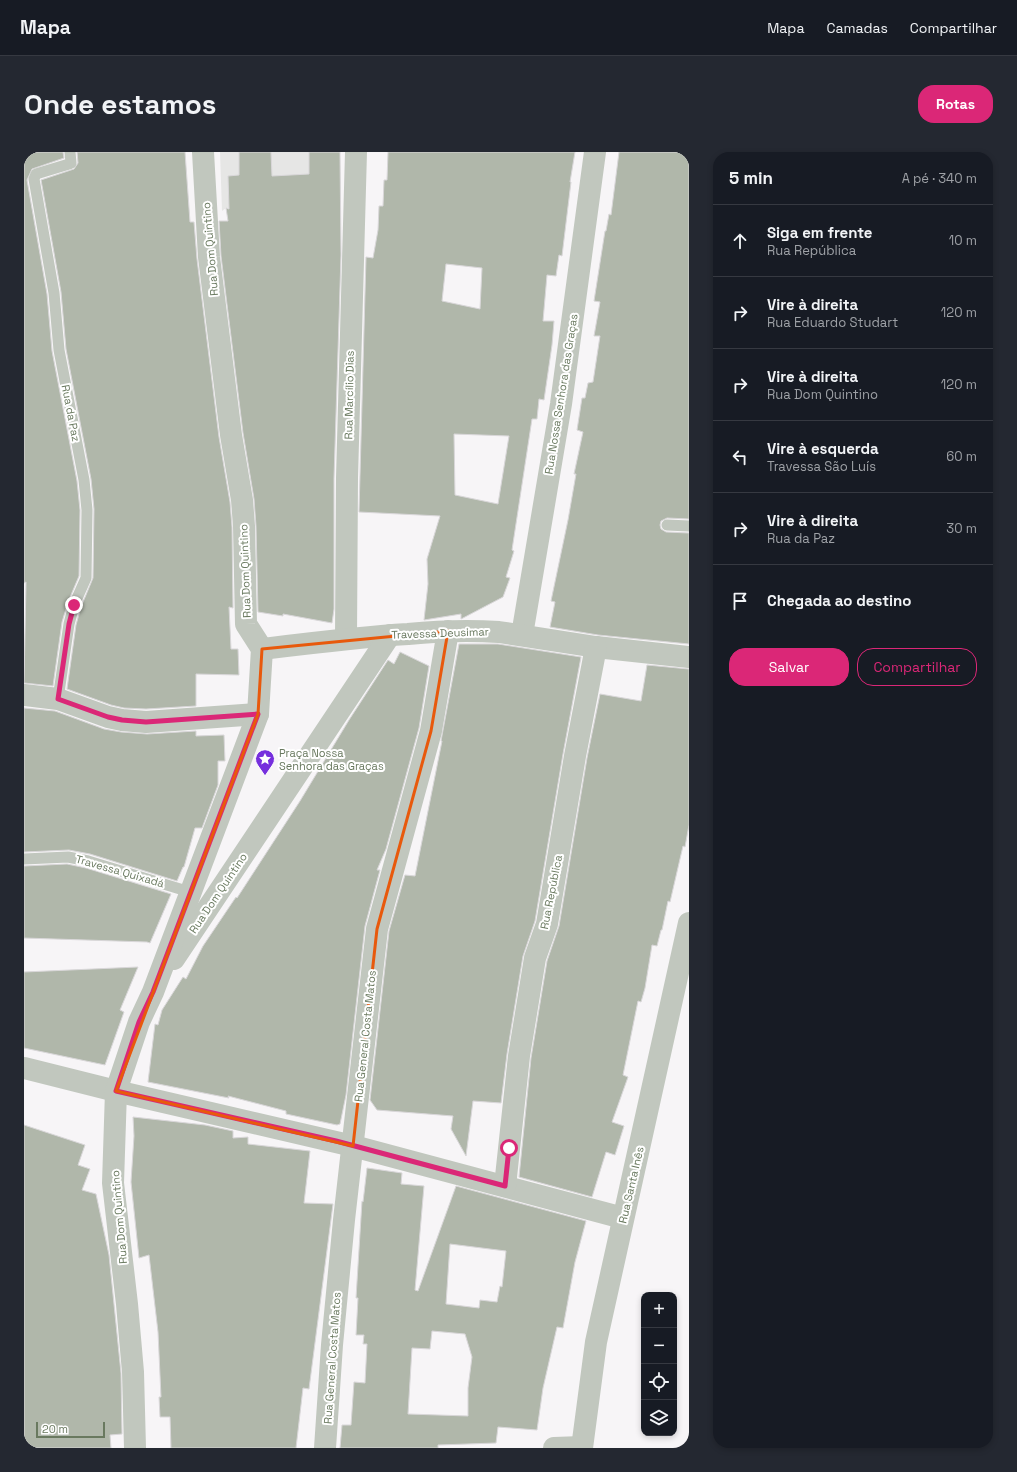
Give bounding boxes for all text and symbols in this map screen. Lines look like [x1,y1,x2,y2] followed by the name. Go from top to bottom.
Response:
[20,15,71,40] text: Mapa
[767,19,804,37] text: Mapa
[826,19,888,37] text: Camadas
[910,19,997,37] text: Compartilhar
[918,85,993,123] button: Rotas
[24,86,217,122] text: Onde estamos
[729,167,773,189] text: 5 min
[902,170,977,187] text: A pé · 340 m
[199,201,221,296] street label: Rua Dom Quintino
[767,223,873,242] text: Siga em frente
[729,230,751,252] icon: ahead
[949,232,977,249] text: 10 m
[767,242,856,259] text: Rua República
[767,295,858,314] text: Vire à direita
[729,302,751,324] icon: right
[941,304,977,321] text: 120 m
[541,313,581,475] street label: Rua Nossa Senhora das Graças
[767,314,898,331] text: Rua Eduardo Studart
[341,350,357,440] street label: Rua Marcílio Dias
[767,367,858,386] text: Vire à direita
[729,374,751,396] icon: right
[941,376,977,393] text: 120 m
[59,383,83,443] street label: Rua da Paz
[767,386,878,403] text: Rua Dom Quintino
[767,439,879,458] text: Vire à esquerda
[729,446,751,468] icon: left
[946,448,977,465] text: 60 m
[767,458,876,475] text: Travessa São Luís
[767,511,858,530] text: Vire à direita
[729,518,751,540] icon: right
[946,520,977,537] text: 30 m
[236,524,254,618] street label: Rua Dom Quintino
[767,530,835,547] text: Rua da Paz
[729,590,751,612] icon: arrive
[767,591,911,610] text: Chegada ao destino
[65,596,83,614] route end
[391,624,489,642] street label: Travessa Deusimar
[729,648,849,686] button: Salvar
[857,648,977,686] button: Compartilhar
[279,746,384,773] place label: Praça Nossa Senhora das Graças
[254,748,276,776] place icon: Praça Nossa Senhora das Graças
[186,850,250,936] street label: Rua Dom Quintino
[74,852,166,890] street label: Travessa Quixadá
[537,853,565,930] street label: Rua República
[351,969,379,1103] street label: Rua General Costa Matos
[500,1139,518,1157] route start
[615,1145,647,1225] street label: Rua Santa Inês
[108,1169,130,1264] street label: Rua Dom Quintino
[320,1291,344,1424] street label: Rua General Costa Matos
[641,1292,677,1436] map controls
[641,1292,677,1328] button: +
[641,1328,677,1364] button: −
[641,1364,677,1400] button: locate
[641,1400,677,1436] button: layers
[36,1420,105,1439] scale bar
[42,1422,68,1436] text: 20 m

